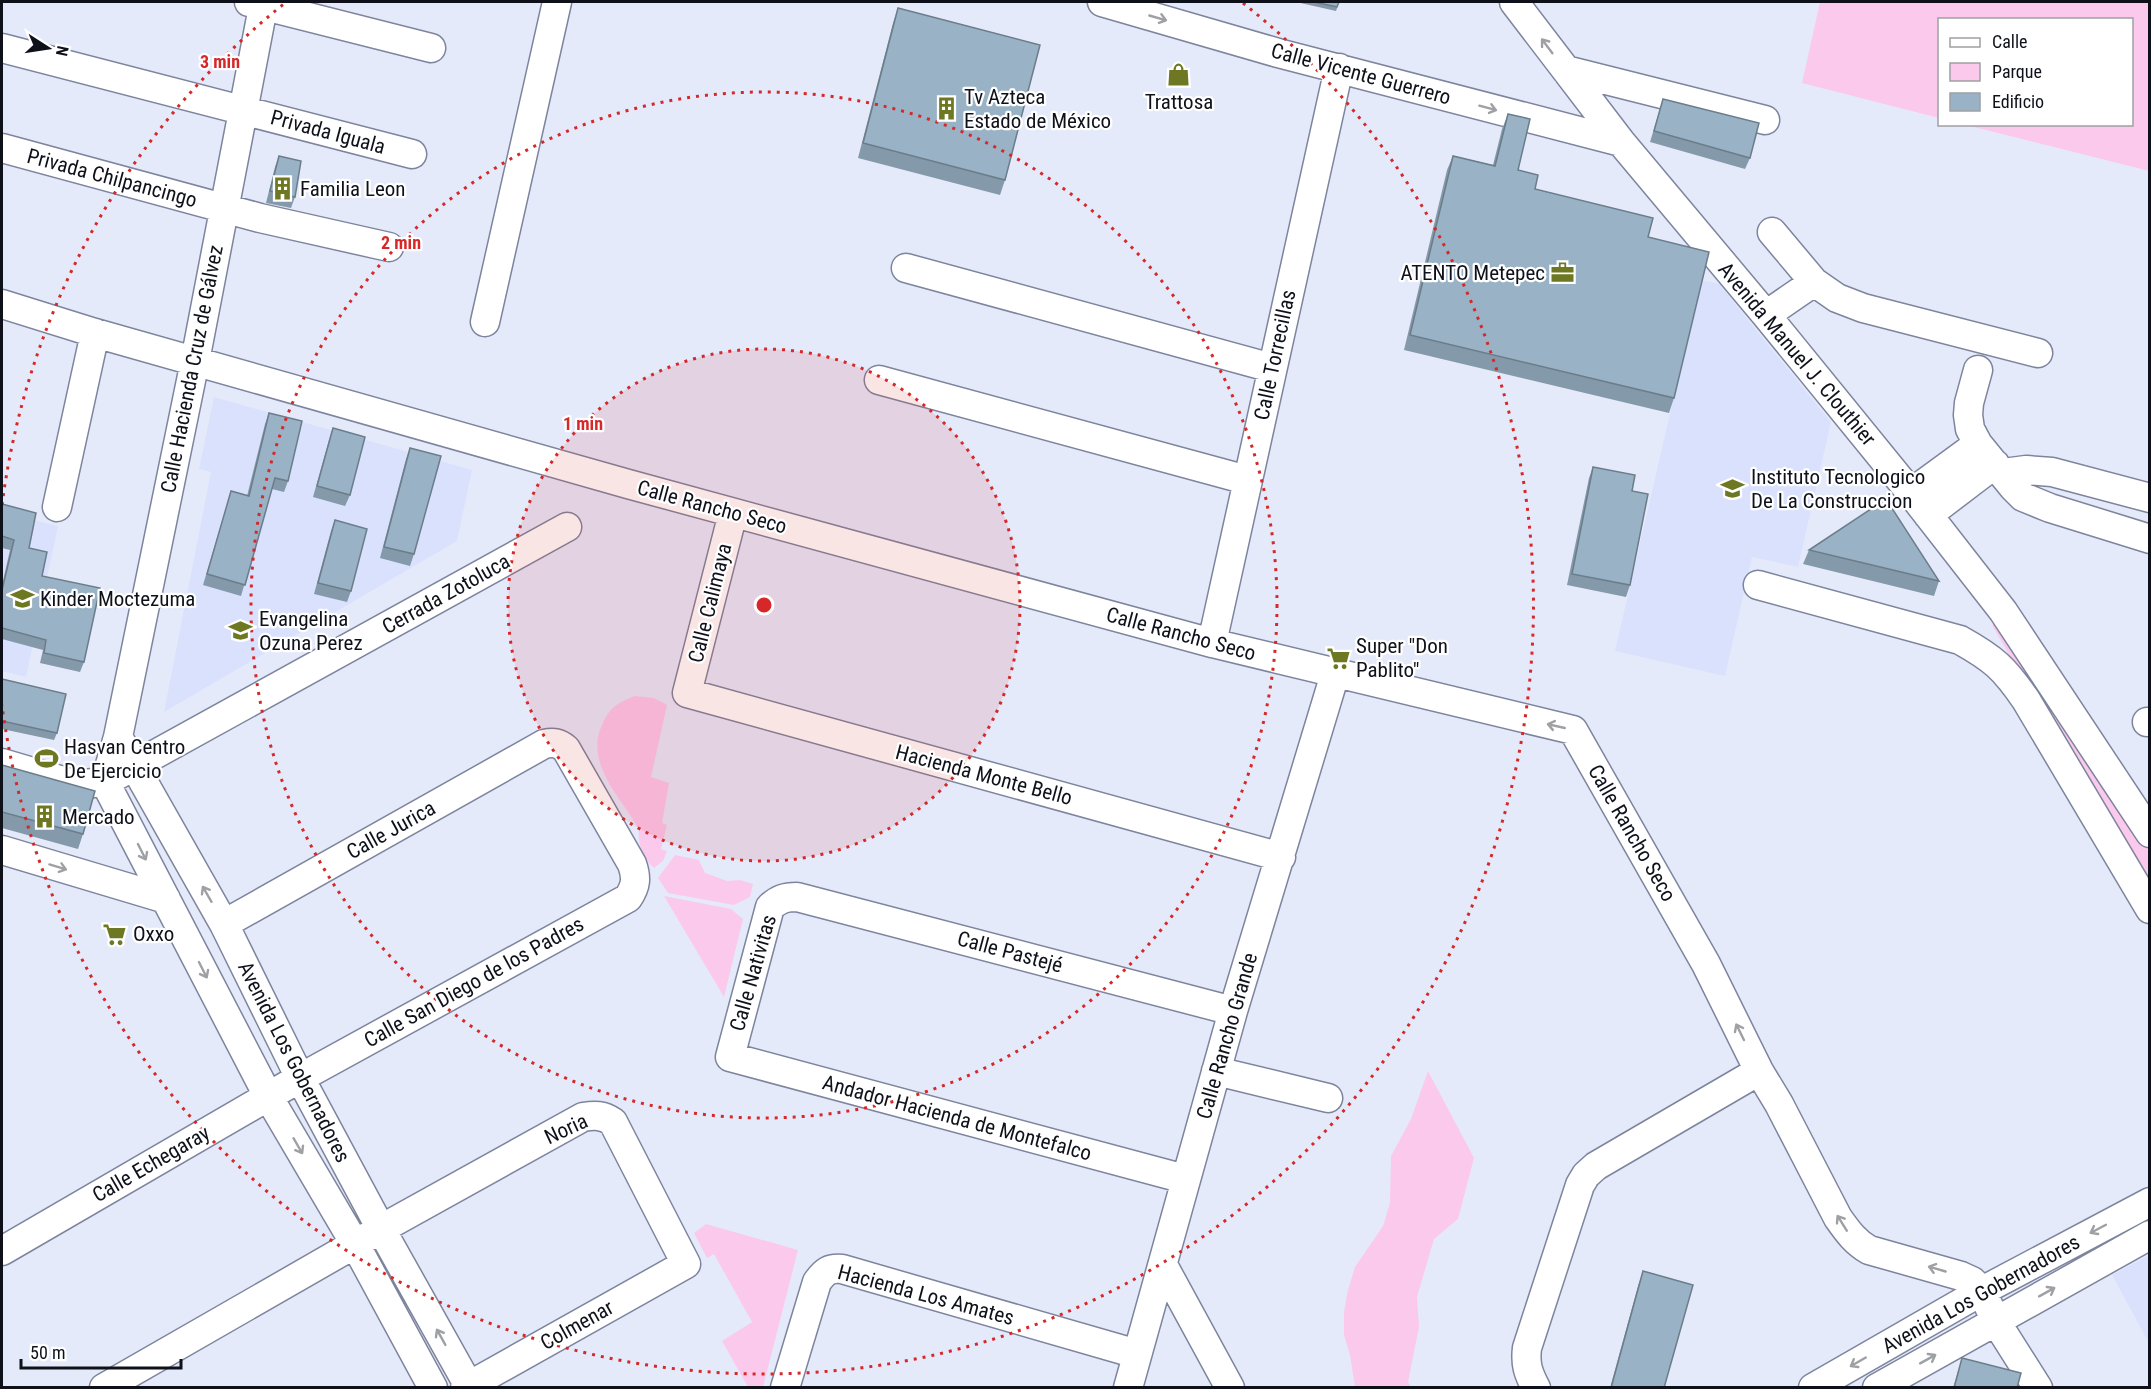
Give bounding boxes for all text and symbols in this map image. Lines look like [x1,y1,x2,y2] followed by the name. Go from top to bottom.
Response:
[1148,13,1167,24] one-way arrow
[18,18,78,78] north arrow
[1938,18,2133,126] legend
[1992,31,2028,52] text: Calle
[1269,38,1453,110] street label: Calle Vicente Guerrero
[1541,38,1554,54] one-way arrow
[52,44,72,58] text: N
[200,51,240,72] text: 3 min
[1166,61,1192,87] shop icon: Trattosa
[1992,61,2042,82] text: Parque
[964,85,1111,133] place label: Tv Azteca Estado de México
[1145,90,1213,114] place label: Trattosa
[1992,91,2044,112] text: Edificio
[933,96,959,122] building icon: Tv Azteca Estado de México
[1478,102,1497,114] one-way arrow
[268,105,388,159] street label: Privada Iguala
[24,144,200,212] street label: Privada Chilpancingo
[269,176,295,202] building icon: Familia Leon
[300,177,406,201] place label: Familia Leon
[381,232,421,253] text: 2 min
[156,243,228,495] street label: Calle Hacienda Cruz de Gálvez
[1713,258,1881,450] street label: Avenida Manuel J. Clouthier
[1550,260,1576,286] office icon: ATENTO Metepec
[1400,261,1545,285] place label: ATENTO Metepec
[1249,288,1301,422] street label: Calle Torrecillas
[563,413,603,434] text: 1 min
[1751,465,1925,513] place label: Instituto Tecnologico De La Construccion
[635,476,789,538] street label: Calle Rancho Seco
[1720,476,1746,502] school or university icon: Instituto Tecnologico De La Construccion
[684,541,736,665] street label: Calle Calimaya
[378,549,514,639] street label: Cerrada Zotoluca
[9,586,35,612] school or university icon: Kinder Moctezuma
[40,587,195,611] place label: Kinder Moctezuma
[754,595,774,615] centre of rings
[1104,603,1258,665] street label: Calle Rancho Seco
[259,607,363,655] place label: Evangelina Ozuna Perez
[228,618,254,644] school or university icon: Evangelina Ozuna Perez
[1356,634,1448,682] place label: Super "Don Pablito"
[1325,645,1351,671] supermarket icon: Super "Don Pablito"
[1546,720,1565,732] one-way arrow
[64,735,185,783] place label: Hasvan Centro De Ejercicio
[893,740,1075,810] street label: Hacienda Monte Bello
[33,746,59,772] sports icon: Hasvan Centro De Ejercicio
[1583,760,1681,906] street label: Calle Rancho Seco
[343,796,439,864] street label: Calle Jurica
[31,804,57,830] building icon: Mercado
[62,805,135,829] place label: Mercado
[137,843,148,861] one-way arrow
[48,862,67,873] one-way arrow
[201,886,212,904] one-way arrow
[360,912,588,1052] street label: Calle San Diego de los Padres
[725,912,781,1034] street label: Calle Nativitas
[102,921,128,947] supermarket icon: Oxxo
[133,922,174,946] place label: Oxxo
[955,926,1065,978] street label: Calle Pastejé
[1192,950,1262,1122] street label: Calle Rancho Grande
[233,958,355,1166] street label: Avenida Los Gobernadores
[197,961,209,978] one-way arrow
[1733,1024,1745,1042] one-way arrow
[820,1071,1094,1165] street label: Andador Hacienda de Montefalco
[541,1109,591,1149] street label: Noria
[88,1121,214,1207] street label: Calle Echegaray
[292,1137,304,1154] one-way arrow
[1835,1215,1847,1232] one-way arrow
[2090,1223,2107,1235] one-way arrow
[1878,1230,2084,1358] street label: Avenida Los Gobernadores
[835,1260,1017,1330] street label: Hacienda Los Amates
[1928,1263,1947,1274] one-way arrow
[2037,1286,2055,1297] one-way arrow
[536,1295,618,1355] street label: Colmenar
[435,1328,446,1346] one-way arrow
[21,1332,182,1370] scale bar
[30,1342,65,1363] text: 50 m
[1919,1353,1936,1365] one-way arrow
[1850,1356,1867,1368] one-way arrow

